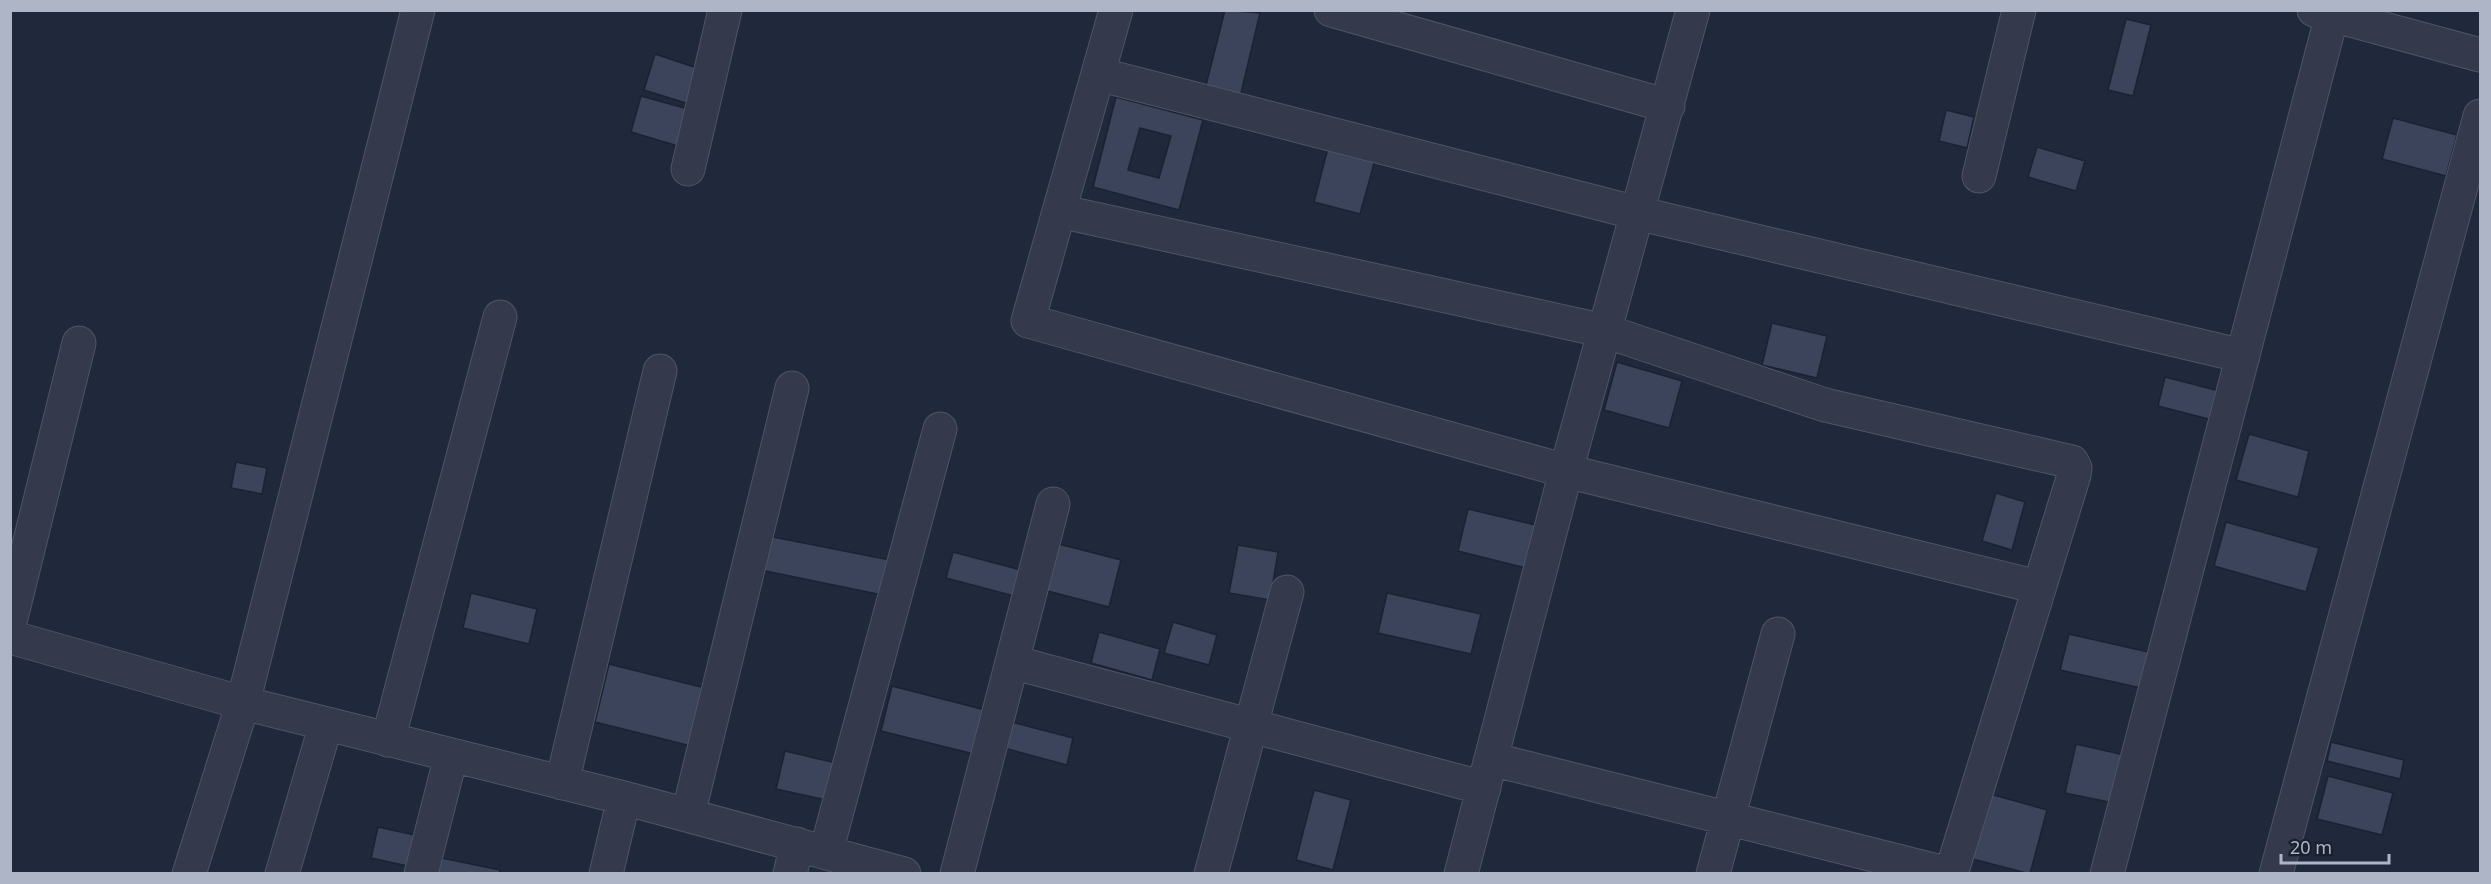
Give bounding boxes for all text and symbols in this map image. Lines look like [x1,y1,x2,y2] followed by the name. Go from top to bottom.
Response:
[2281,827,2389,865] scale bar
[2290,835,2332,859] text: 20 m

